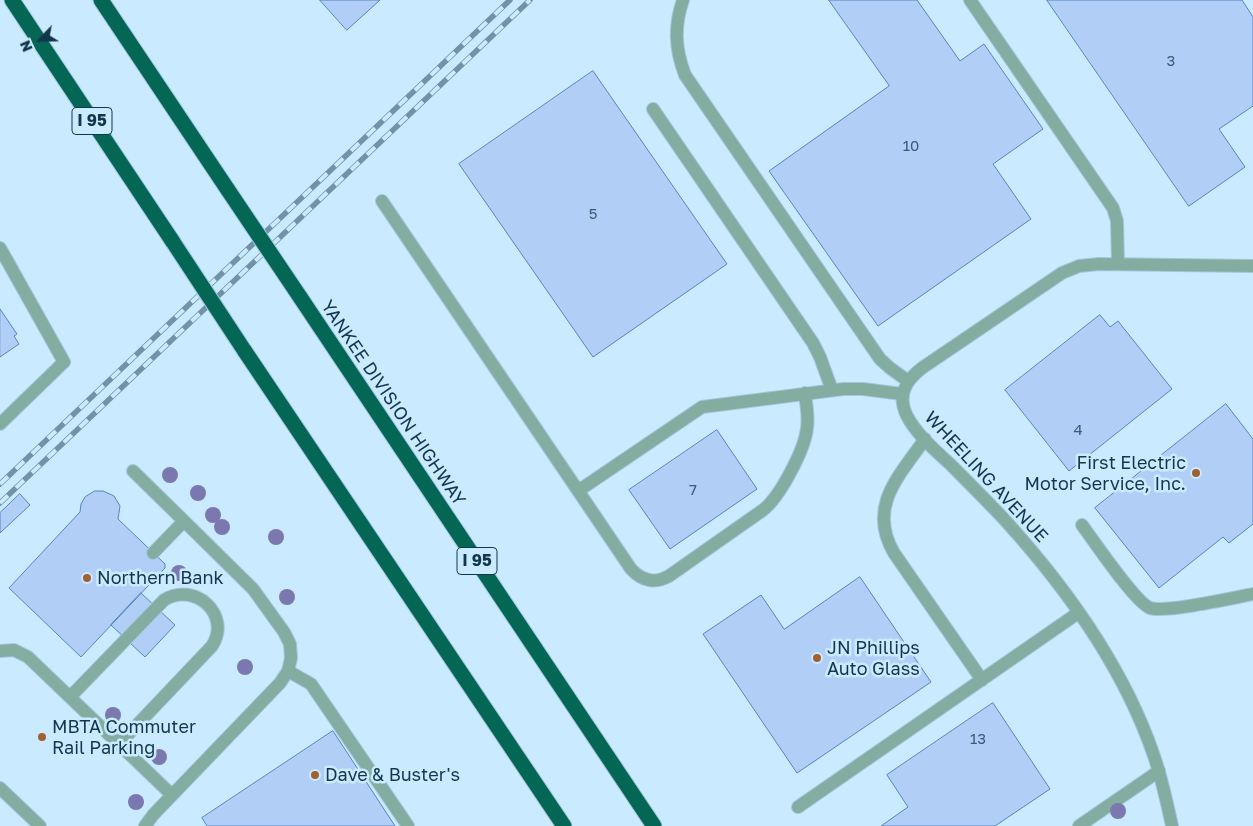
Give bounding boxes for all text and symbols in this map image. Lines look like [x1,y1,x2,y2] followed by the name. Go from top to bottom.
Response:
[15,15,65,65] north arrow
[16,38,36,55] text: N
[1167,52,1175,70] house number: 3
[72,108,112,134] road number: I 95
[903,137,919,155] house number: 10
[589,205,597,223] house number: 5
[316,296,470,510] street label: YANKEE DIVISION HIGHWAY
[920,407,1052,547] street label: WHEELING AVENUE
[1073,421,1083,439] house number: 4
[1024,452,1186,494] place label: First Electric Motor Service, Inc.
[1190,467,1202,479] marker: First Electric Motor Service, Inc.
[689,481,697,499] house number: 7
[457,548,497,574] road number: I 95
[97,567,224,589] place label: Northern Bank
[81,572,93,584] marker: Northern Bank
[827,637,920,680] place label: JN Phillips Auto Glass
[811,652,823,664] marker: JN Phillips Auto Glass
[52,716,196,759] place label: MBTA Commuter Rail Parking
[970,730,986,748] house number: 13
[36,731,48,743] marker: MBTA Commuter Rail Parking
[325,764,460,786] place label: Dave & Buster's
[309,769,321,781] marker: Dave & Buster's

